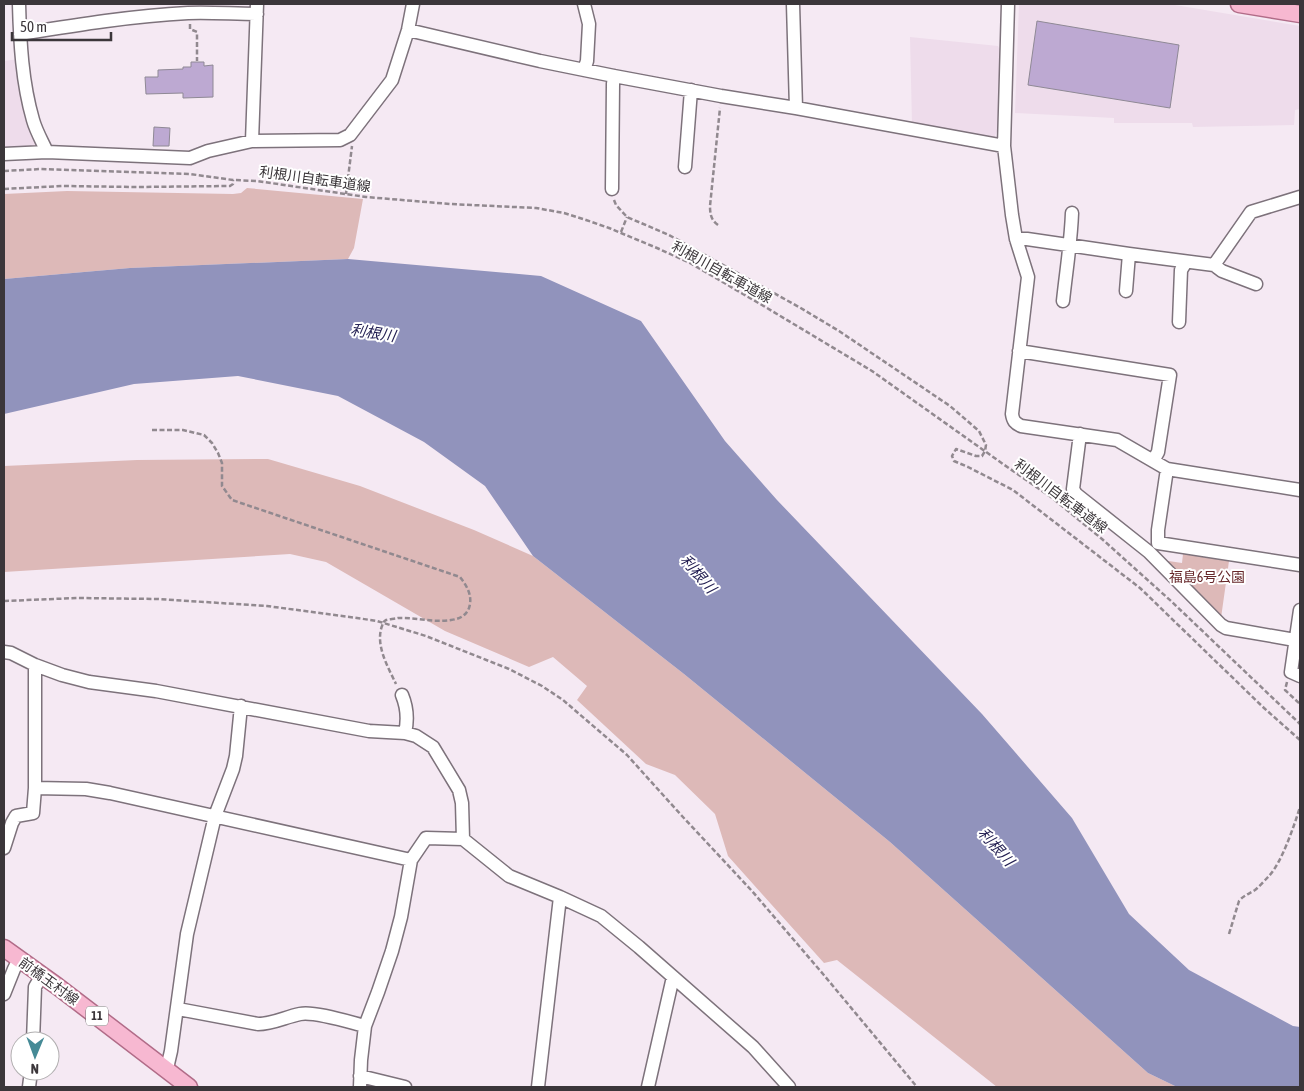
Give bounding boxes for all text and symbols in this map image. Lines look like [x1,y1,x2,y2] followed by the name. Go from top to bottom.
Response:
[12,10,111,42] scale bar
[20,18,47,35] text: 50 m
[258,163,372,195] street label: 利根川自転車道線
[669,238,775,306] street label: 利根川自転車道線
[350,321,399,345] water label: 利根川
[1011,456,1111,536] street label: 利根川自転車道線
[677,551,721,598] water label: 利根川
[1169,569,1245,585] park label: 福島6号公園
[975,824,1019,871] water label: 利根川
[16,954,82,1008] street label: 前橋玉村線
[86,1006,108,1026] road number: 11
[10,1031,60,1081] north arrow
[31,1061,39,1077] text: N

